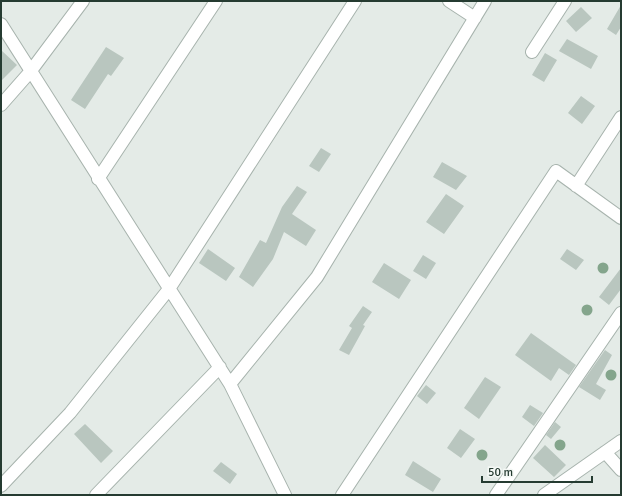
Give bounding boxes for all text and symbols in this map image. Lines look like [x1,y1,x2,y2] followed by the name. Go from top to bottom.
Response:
[482,458,592,484] scale bar
[488,465,513,480] text: 50 m

